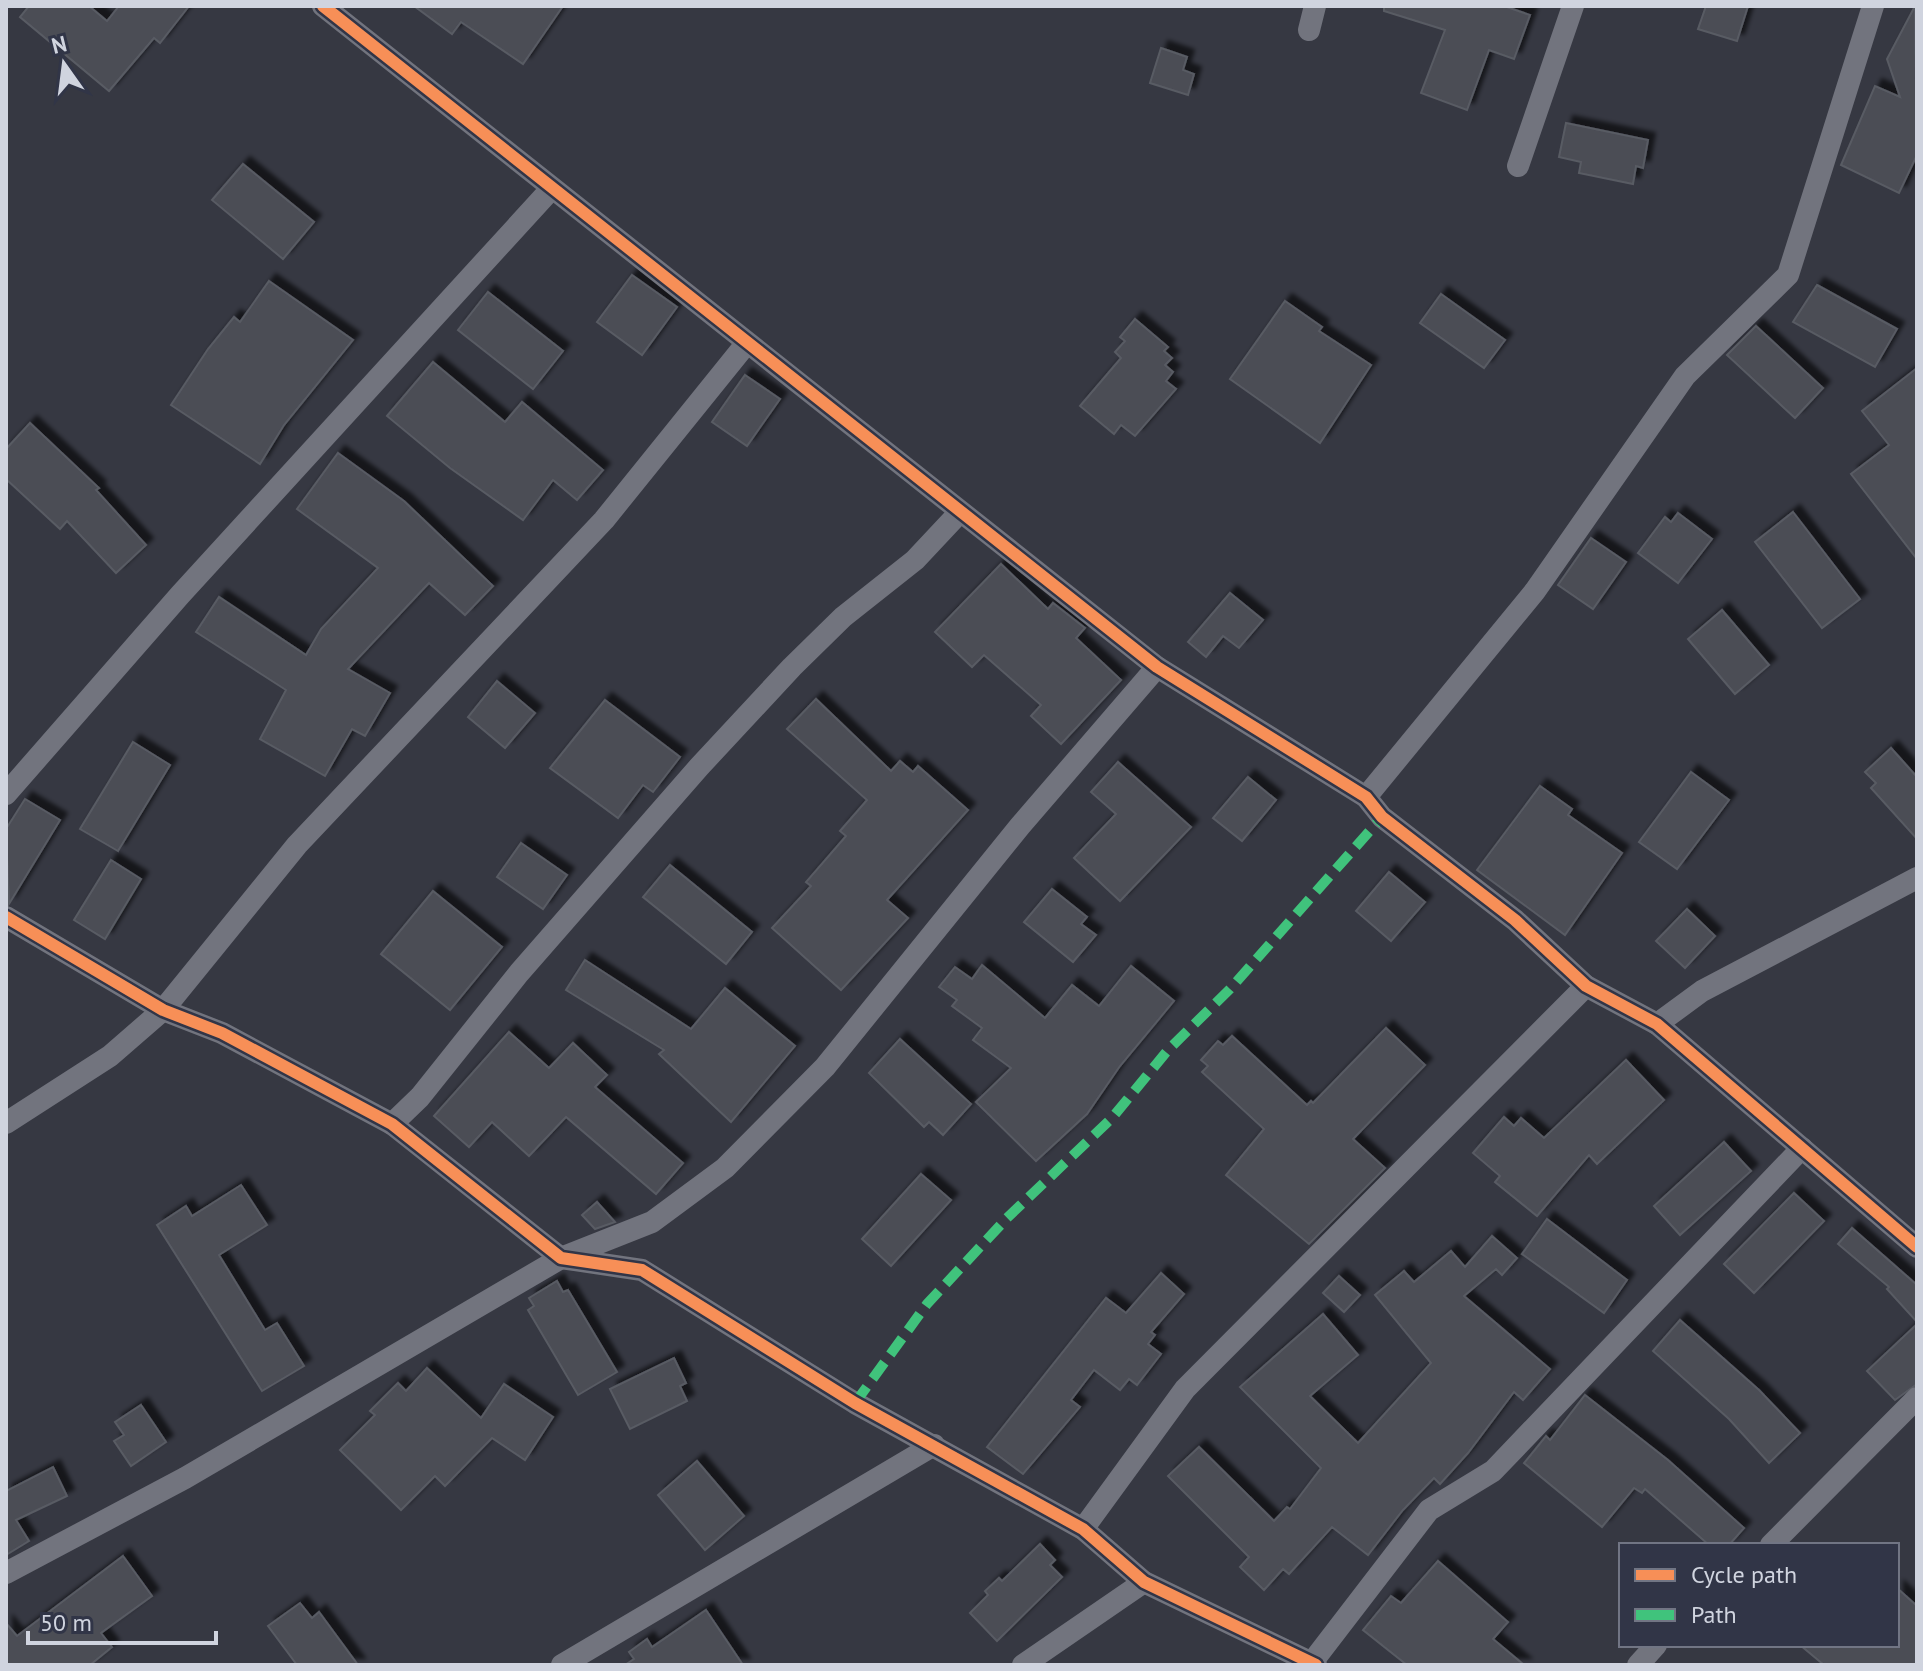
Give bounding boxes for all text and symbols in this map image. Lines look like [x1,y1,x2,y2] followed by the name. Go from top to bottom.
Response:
[24,24,104,104] north arrow
[49,29,70,60] text: N
[1619,1543,1899,1647] legend
[1691,1559,1797,1590] text: Cycle path
[28,1595,216,1645] scale bar
[1691,1599,1737,1630] text: Path
[40,1607,92,1638] text: 50 m

